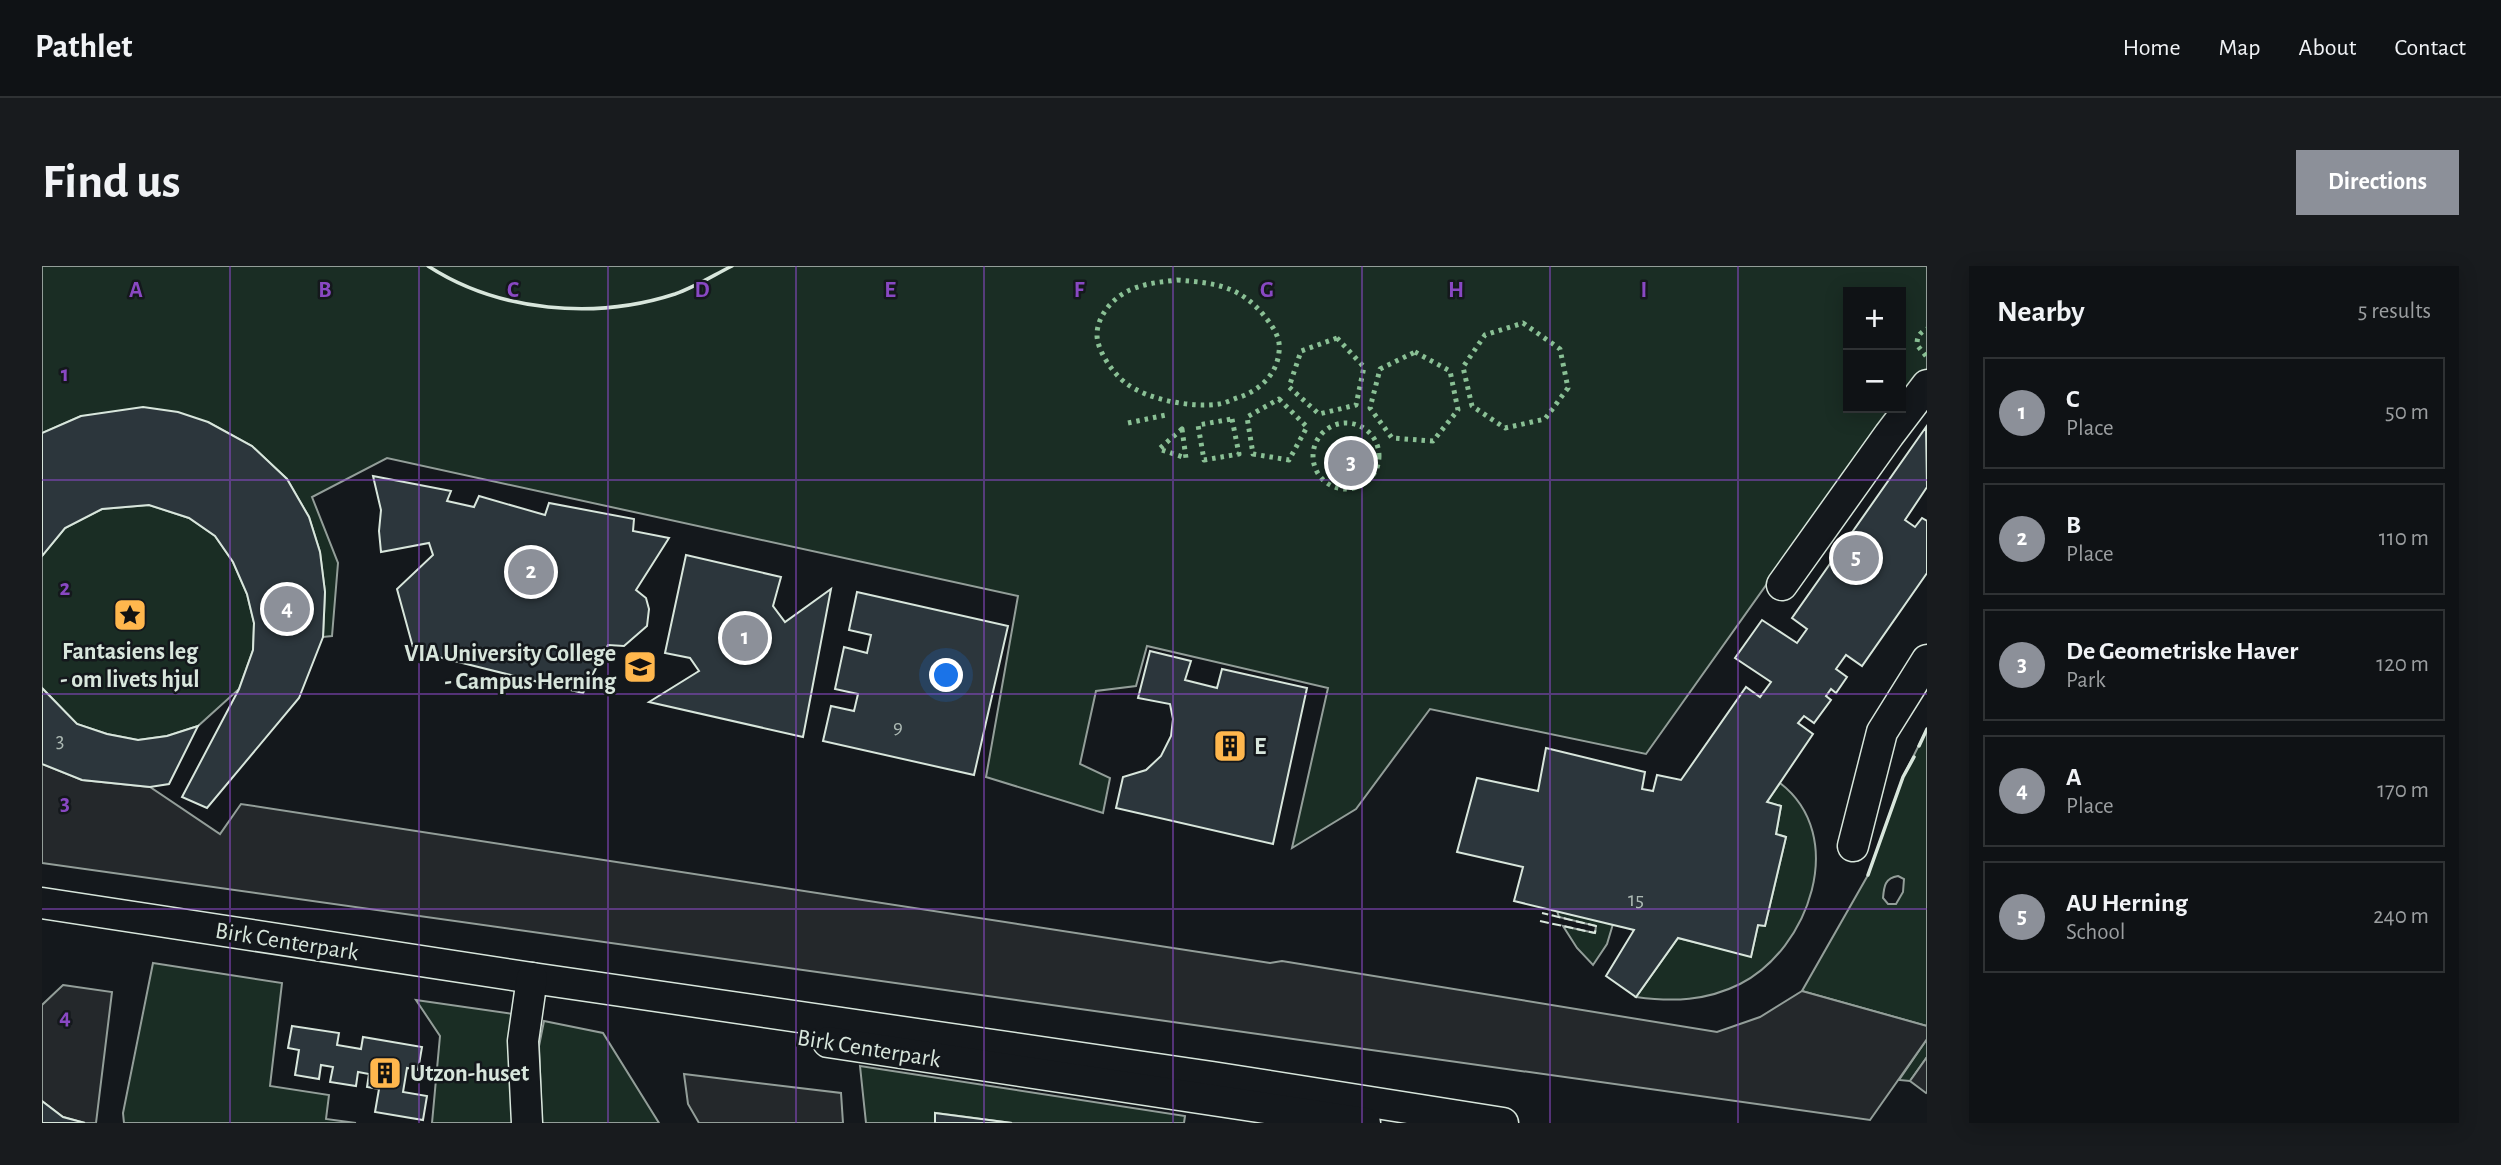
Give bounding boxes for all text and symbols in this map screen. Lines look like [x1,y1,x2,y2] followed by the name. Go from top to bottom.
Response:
[35,31,133,64] text: Pathlet
[2123,36,2181,60] text: Home
[2219,36,2261,60] text: Map
[2299,36,2356,60] text: About
[2394,36,2466,60] text: Contact
[2296,150,2459,215] button: Directions
[42,158,181,207] text: Find us
[129,279,143,302] text: A
[318,279,332,302] text: B
[507,279,519,302] text: C
[694,279,710,302] text: D
[884,279,896,302] text: E
[1074,279,1085,302] text: F
[1260,279,1274,302] text: G
[1448,279,1464,302] text: H
[1641,279,1647,302] text: I
[1843,287,1906,413] map controls
[1843,287,1906,350] button: +
[1997,297,2085,327] text: Nearby
[2358,300,2431,323] text: 5 results
[1843,350,1906,413] button: −
[61,363,69,386] text: 1
[2066,386,2079,412] text: C
[2018,401,2026,424] text: 1
[2385,401,2429,424] text: 50 m
[2066,417,2114,440] text: Place
[1328,437,1374,489] pin: 3
[2066,512,2081,538] text: B
[2017,527,2027,550] text: 2
[2379,527,2429,550] text: 110 m
[1833,532,1879,584] pin: 5
[2066,543,2114,566] text: Place
[508,546,554,598] pin: 2
[60,577,71,600] text: 2
[264,583,310,635] pin: 4
[111,596,149,634] place icon: Fantasiens leg - om livets hjul
[722,612,768,664] pin: 1
[2066,638,2298,664] text: De Geometriske Haver
[60,640,200,692] place label: Fantasiens leg - om livets hjul
[404,642,617,694] place label: VIA University College - Campus Herning
[621,648,659,686] school or university icon: VIA University College - Campus Herning
[2017,653,2027,676] text: 3
[2376,653,2429,676] text: 120 m
[929,658,963,692] your location
[2066,669,2106,692] text: Park
[893,716,903,737] house number: 9
[1211,727,1249,765] building icon: E
[56,730,64,751] house number: 3
[1254,735,1266,759] place label: E
[2066,764,2082,790] text: A
[2016,779,2028,802] text: 4
[2377,779,2429,802] text: 170 m
[60,792,70,815] text: 3
[2066,795,2114,818] text: Place
[1628,889,1644,910] house number: 15
[2066,890,2188,916] text: AU Herning
[2017,905,2027,928] text: 5
[2373,905,2429,928] text: 240 m
[213,919,360,965] street label: Birk Centerpark
[2066,921,2125,944] text: School
[59,1006,71,1029] text: 4
[795,1026,942,1072] street label: Birk Centerpark
[366,1054,404,1092] building icon: Utzon-huset
[410,1062,529,1086] place label: Utzon-huset

